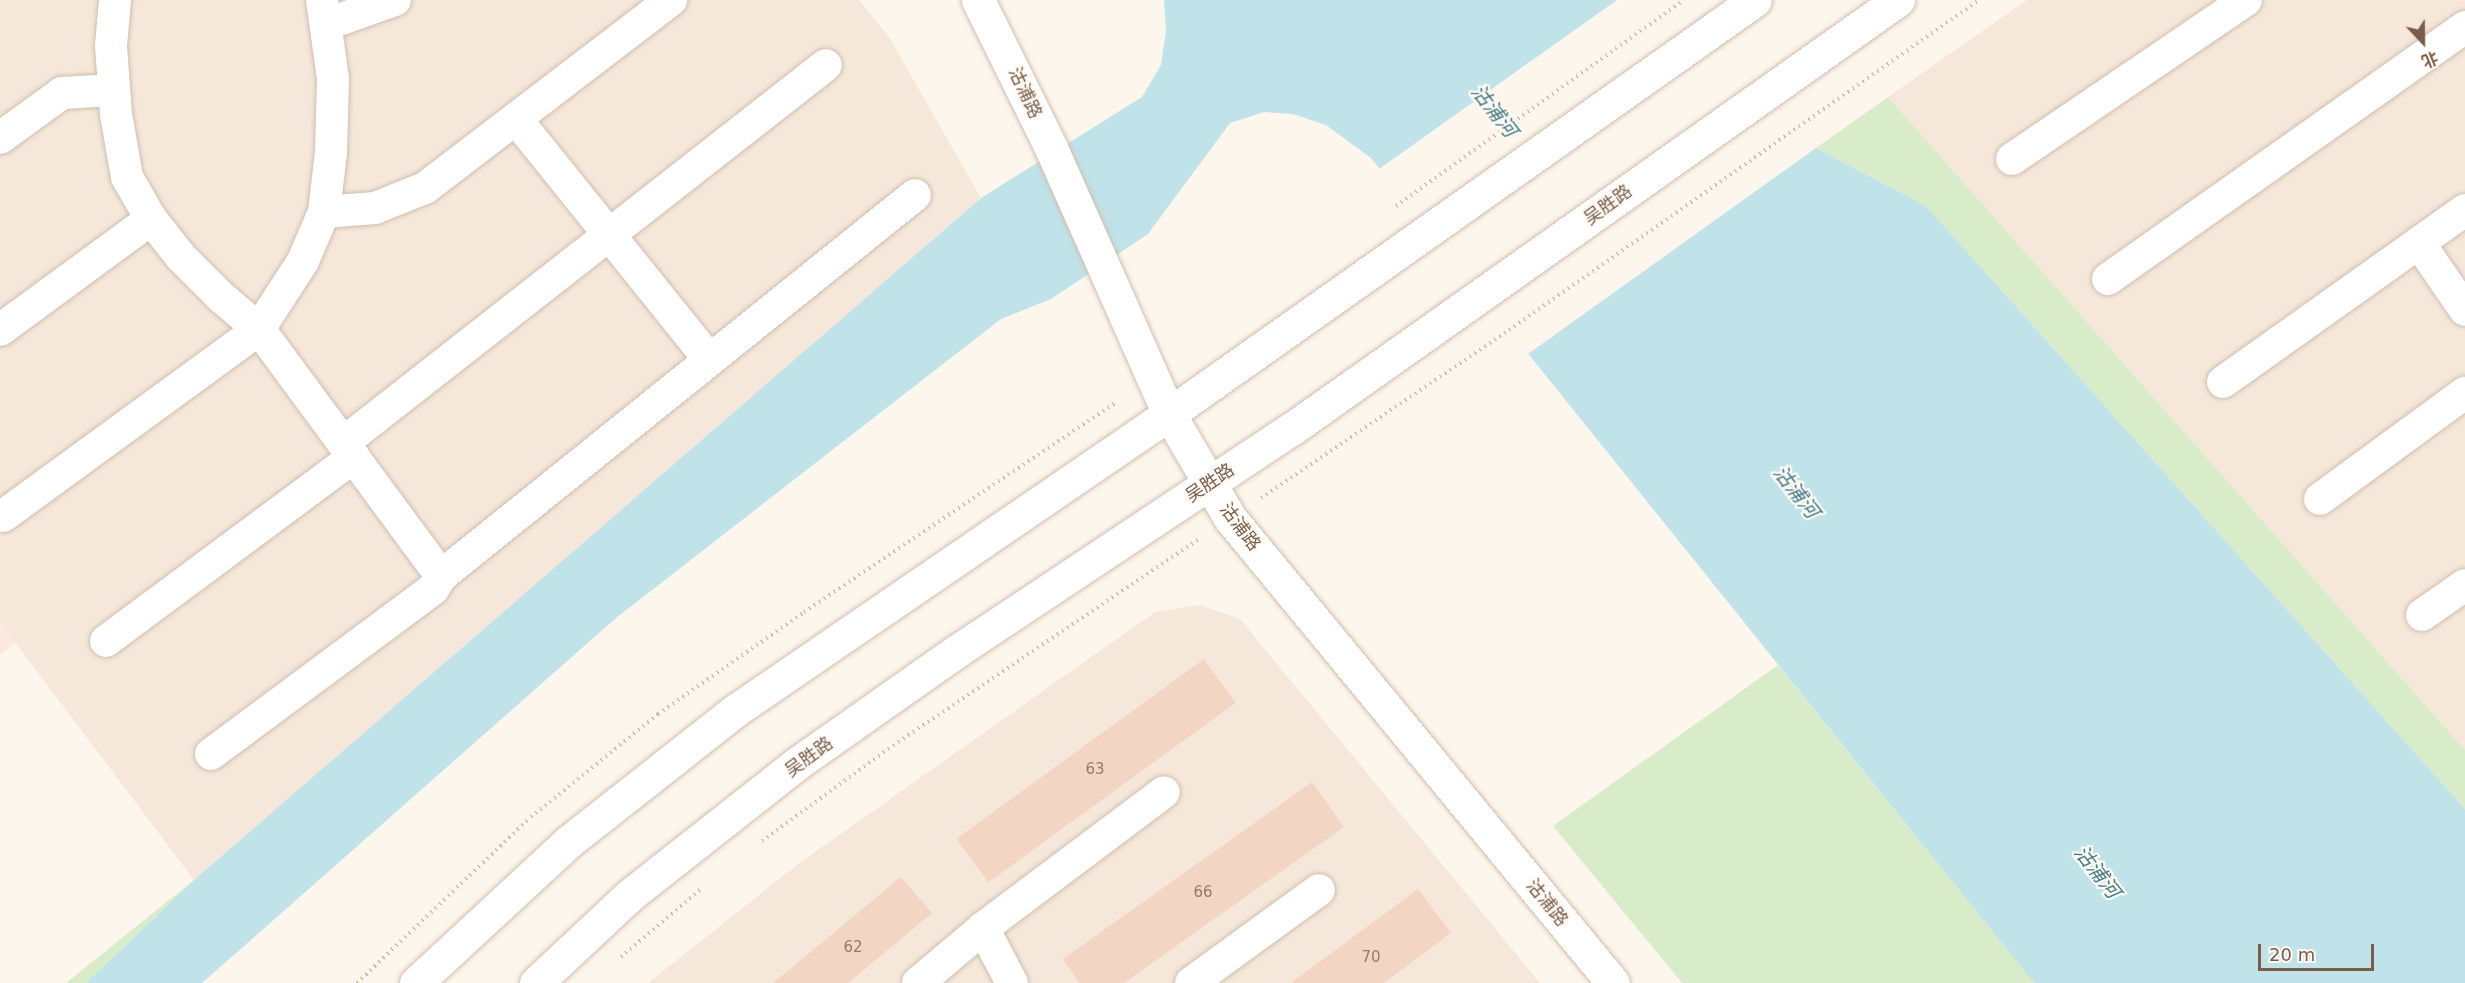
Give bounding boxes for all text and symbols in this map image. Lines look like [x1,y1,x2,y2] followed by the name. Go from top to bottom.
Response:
[2393,12,2453,72] north arrow
[2419,47,2441,71] text: 北
[1004,64,1046,122] street label: 沽浦路
[1466,80,1522,142] water label: 沽浦河
[1580,180,1636,230] street label: 吴胜路
[1182,459,1238,507] street label: 吴胜路
[1768,461,1824,523] water label: 沽浦河
[1215,499,1265,555] street label: 沽浦路
[781,732,837,782] street label: 吴胜路
[1085,761,1105,779] house number: 63
[2069,841,2125,903] water label: 沽浦河
[1522,875,1572,931] street label: 沽浦路
[1193,884,1213,902] house number: 66
[2261,932,2376,970] scale bar
[843,939,863,957] house number: 62
[2269,944,2315,965] text: 20 m
[1361,949,1381,967] house number: 70

